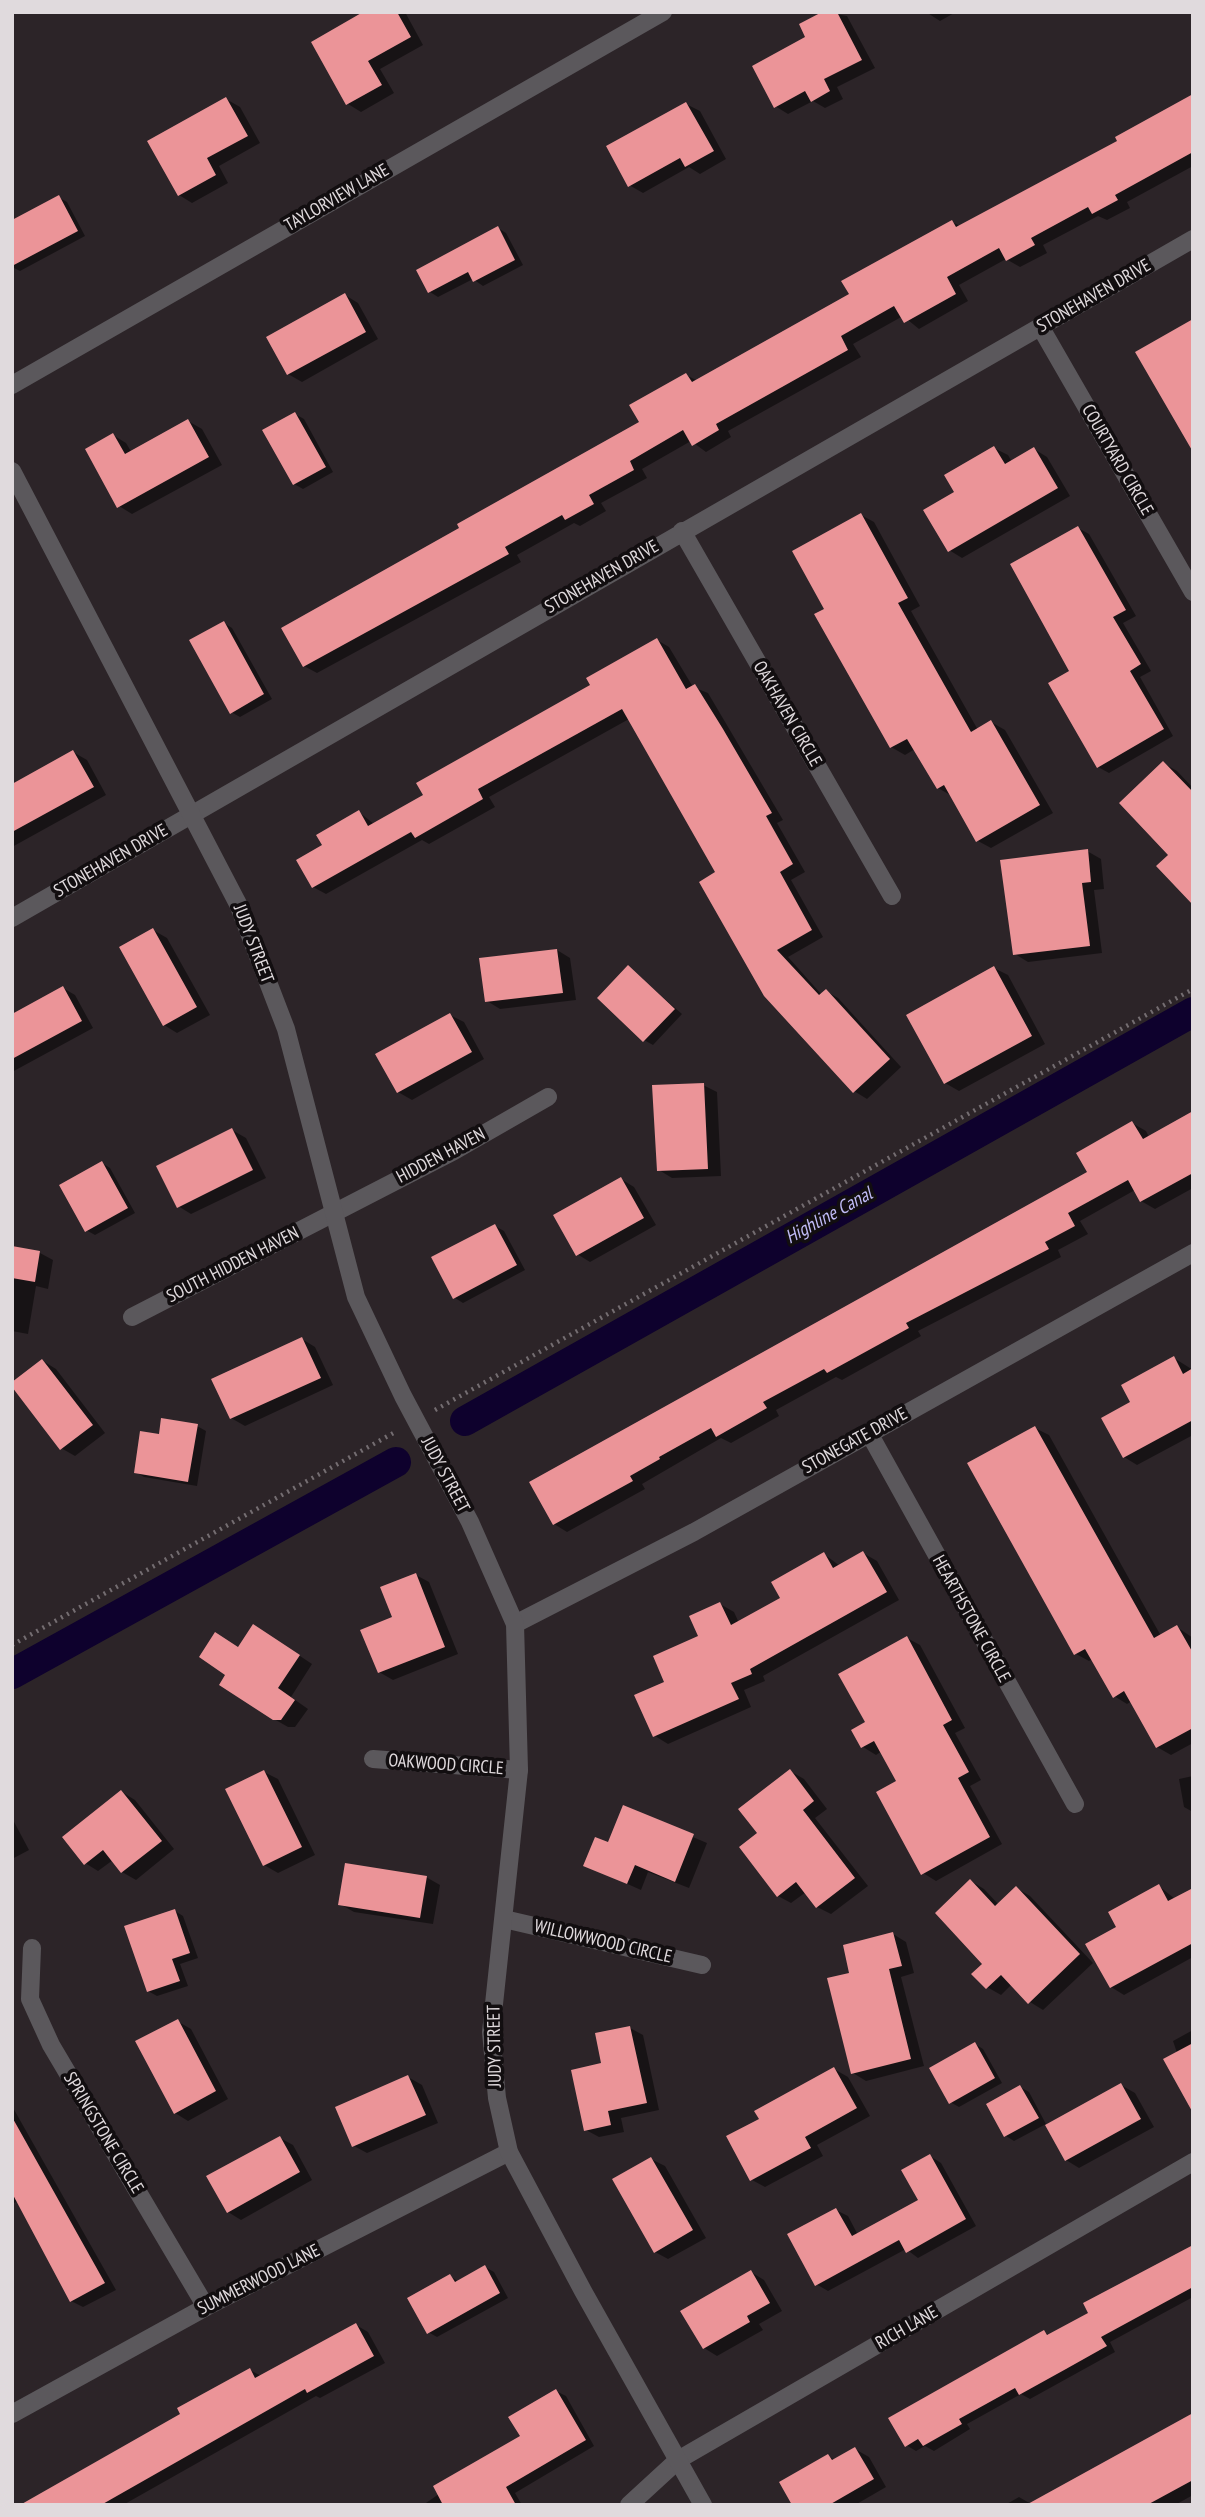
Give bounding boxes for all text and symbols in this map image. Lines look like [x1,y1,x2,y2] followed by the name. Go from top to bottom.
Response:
[281,159,393,237] street label: TAYLORVIEW LANE
[1033,255,1155,337] street label: STONEHAVEN DRIVE
[1077,401,1157,519] street label: COURTYARD CIRCLE
[541,536,663,618] street label: STONEHAVEN DRIVE
[748,658,826,770] street label: OAKHAVEN CIRCLE
[50,820,172,902] street label: STONEHAVEN DRIVE
[228,902,278,986] street label: JUDY STREET
[393,1124,489,1188] street label: HIDDEN HAVEN
[781,1183,877,1249] water label: Highline Canal
[163,1222,303,1308] street label: SOUTH HIDDEN HAVEN
[799,1403,911,1479] street label: STONEGATE DRIVE
[416,1434,474,1516] street label: JUDY STREET
[927,1552,1015,1686] street label: HEARTHSTONE CIRCLE
[388,1750,504,1780] street label: OAKWOOD CIRCLE
[532,1916,674,1968] street label: WILLOWWOOD CIRCLE
[483,2005,507,2087] street label: JUDY STREET
[58,2069,148,2197] street label: SPRINGSTONE CIRCLE
[194,2240,324,2320] street label: SUMMERWOOD LANE
[872,2302,942,2354] street label: RICH LANE

